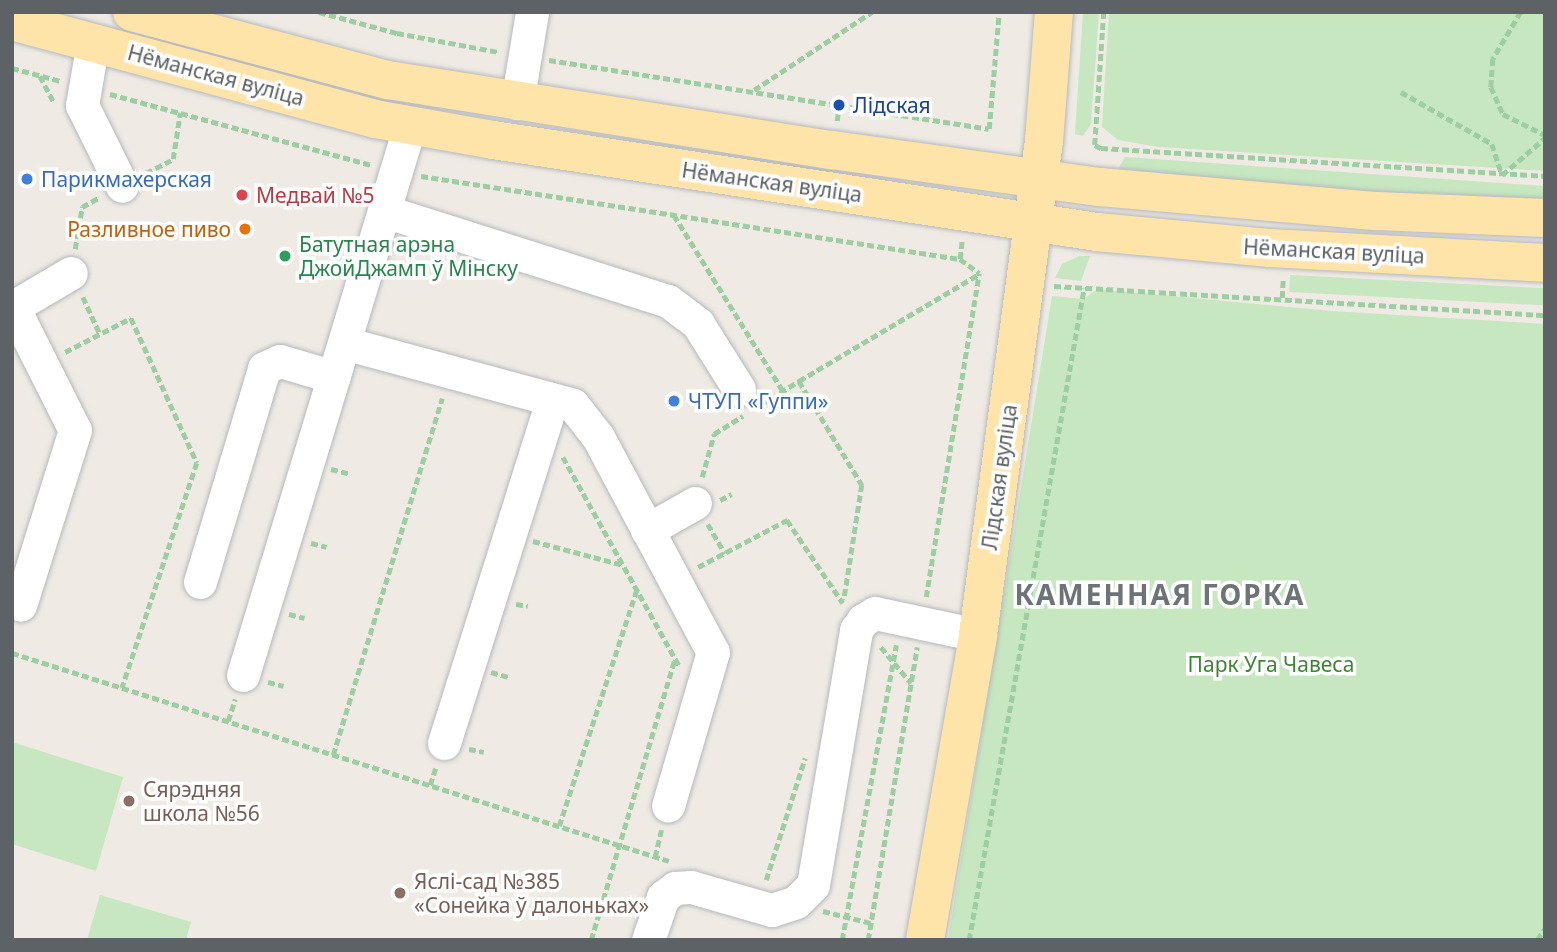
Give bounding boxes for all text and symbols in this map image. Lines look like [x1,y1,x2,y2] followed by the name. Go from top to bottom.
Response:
[125,39,307,111] street label: Нёманская вуліца
[853,92,931,118] place label: Лідская
[831,97,847,113] marker: Лідская
[680,157,864,207] street label: Нёманская вуліца
[41,166,212,192] place label: Парикмахерская
[19,171,35,187] marker: Парикмахерская
[256,182,375,208] place label: Медвай №5
[234,187,250,203] marker: Медвай №5
[67,216,231,242] place label: Разливное пиво
[237,221,253,237] marker: Разливное пиво
[299,231,518,281] place label: Батутная арэна ДжойДжамп ў Мінску
[1243,234,1425,268] street label: Нёманская вуліца
[277,248,293,264] marker: Батутная арэна ДжойДжамп ў Мінску
[688,388,828,414] place label: ЧТУП «Гуппи»
[666,393,682,409] marker: ЧТУП «Гуппи»
[976,403,1022,551] street label: Лідская вуліца
[1016,577,1304,611] district label: КАМЕННАЯ ГОРКА
[1188,651,1354,677] park label: Парк Уга Чавеса
[143,776,260,826] place label: Сярэдняя школа №56
[121,793,137,809] marker: Сярэдняя школа №56
[414,868,649,918] place label: Яслі-сад №385 «Сонейка ў далоньках»
[392,885,408,901] marker: Яслі-сад №385 «Сонейка ў далоньках»

